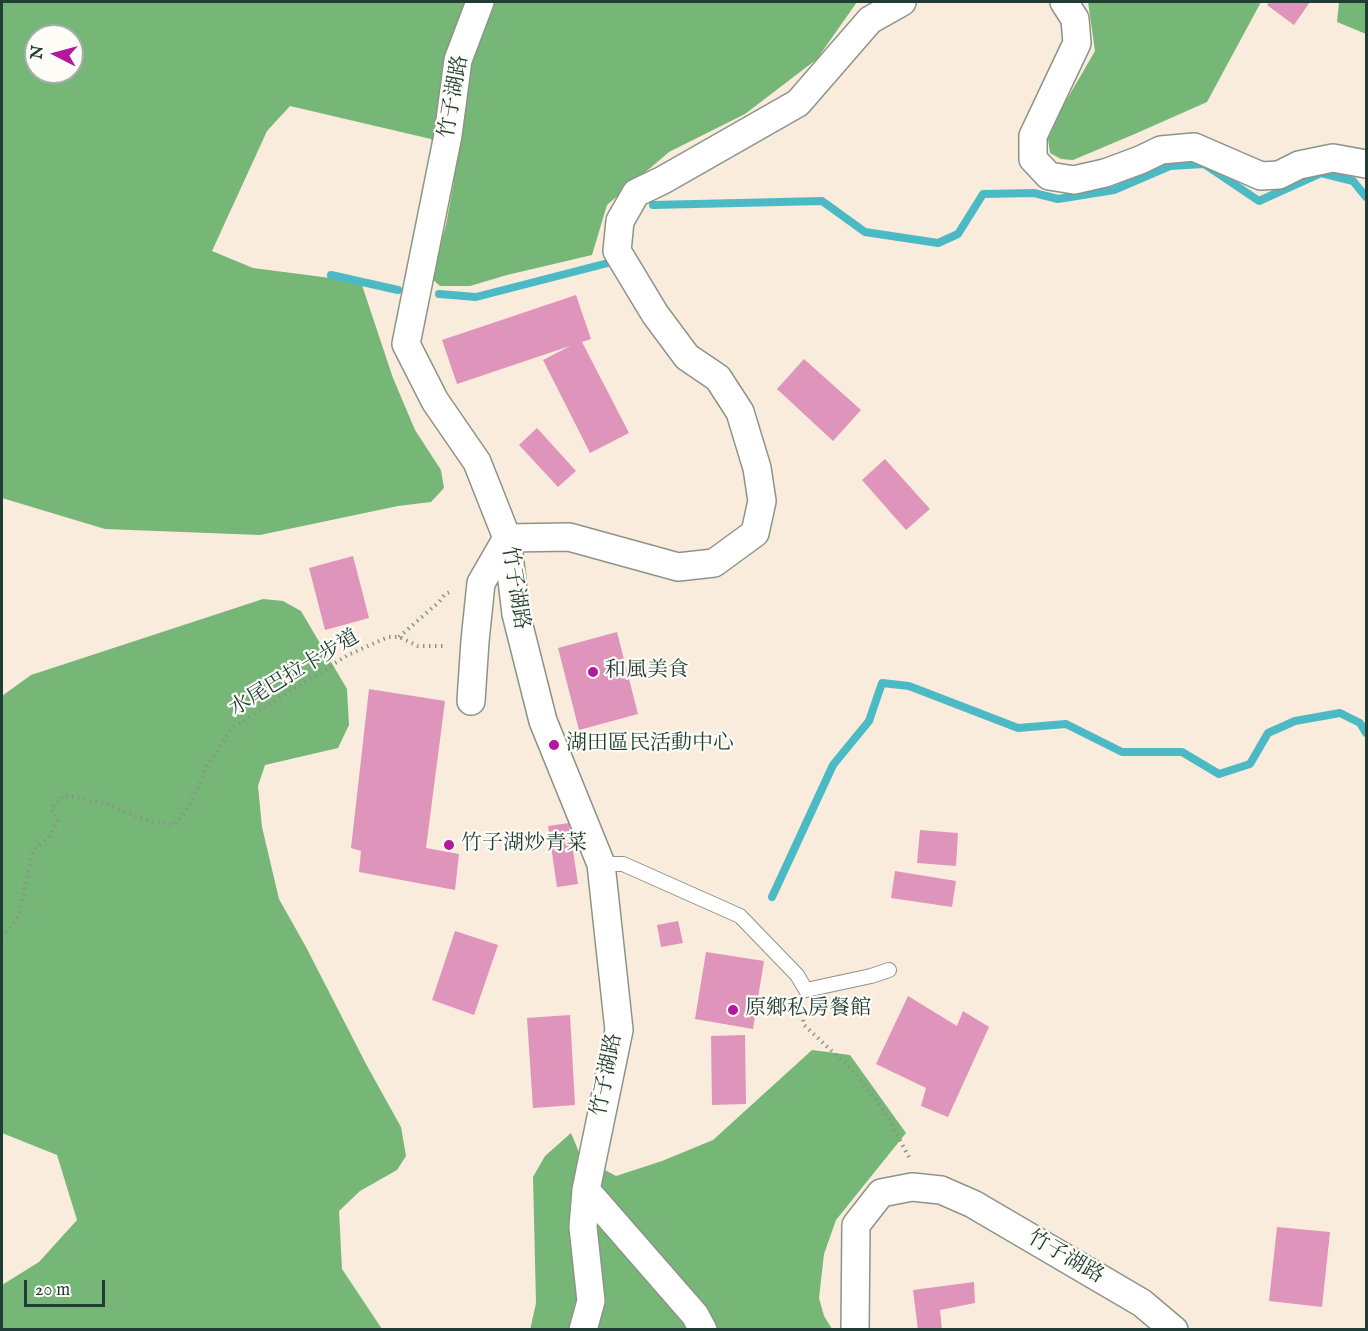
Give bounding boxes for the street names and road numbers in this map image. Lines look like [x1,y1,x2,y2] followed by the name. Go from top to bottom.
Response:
[435,53,475,141] street label: 竹子湖路
[495,545,533,631] street label: 竹子湖路
[226,625,364,723] street label: 水尾巴拉卡步道
[588,1031,628,1119] street label: 竹子湖路
[1022,1226,1108,1290] street label: 竹子湖路

